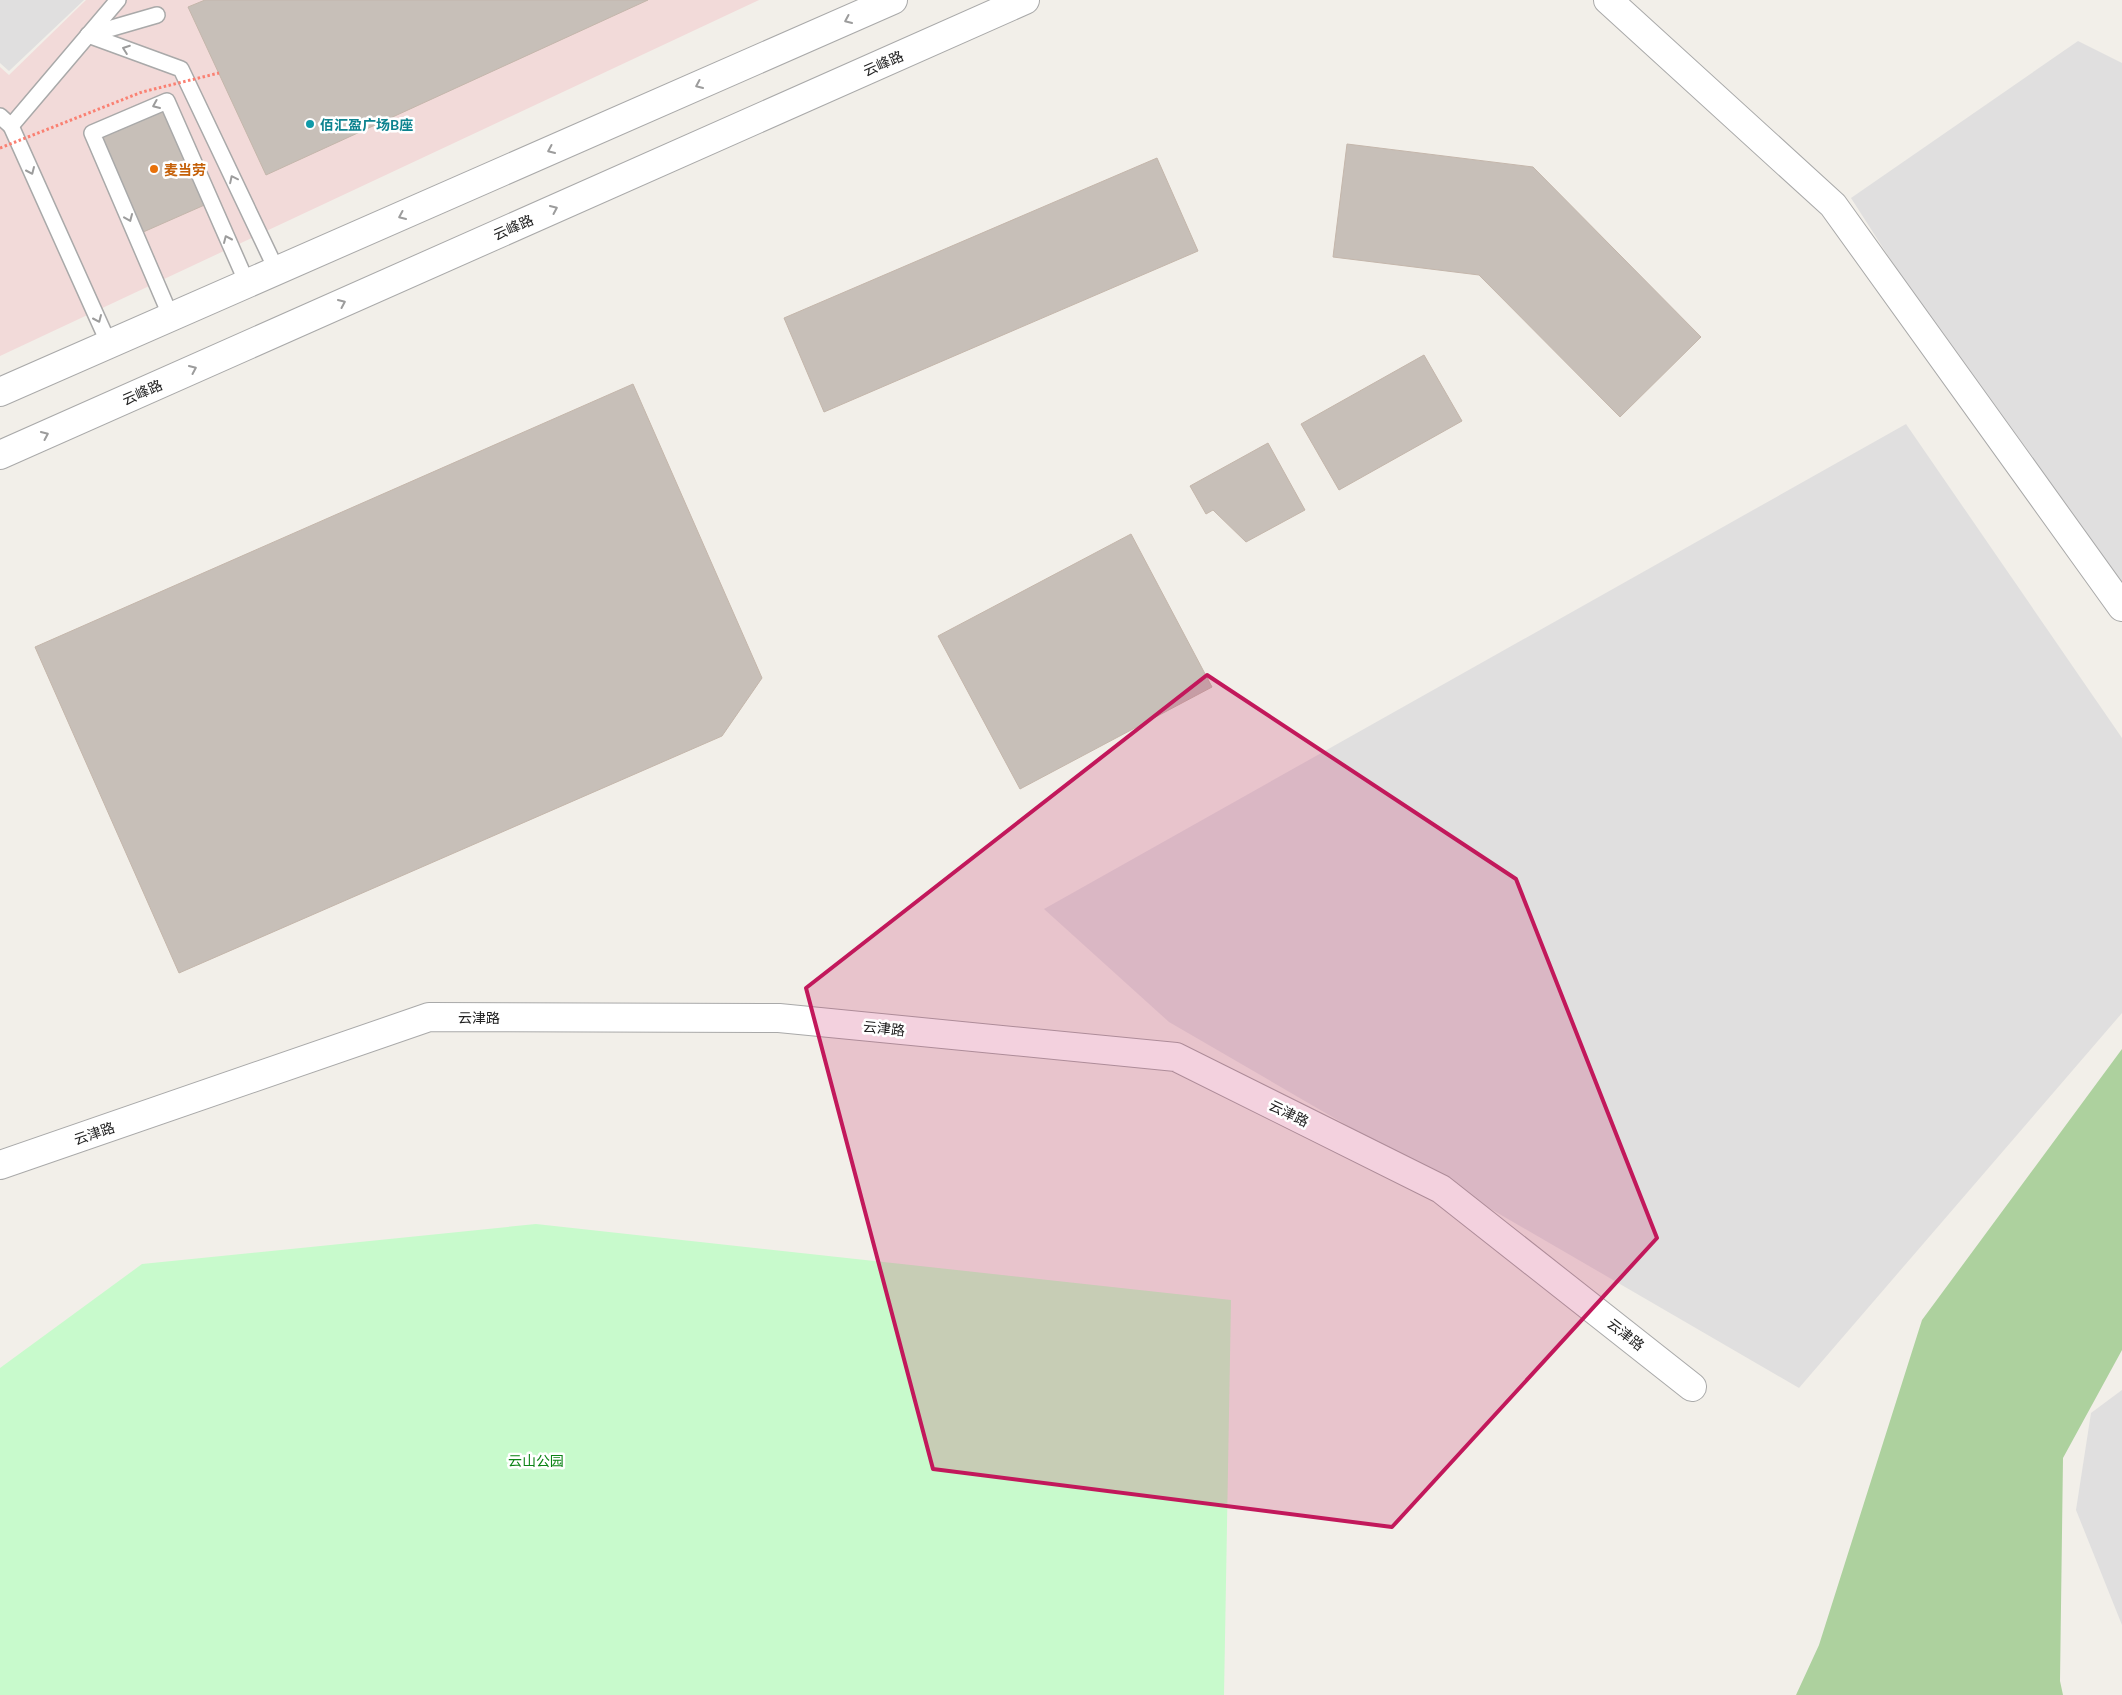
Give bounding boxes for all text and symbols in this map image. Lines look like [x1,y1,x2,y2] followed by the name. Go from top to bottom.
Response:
[844,13,853,24] one-way arrow
[122,45,131,55] one-way arrow
[860,47,906,79] street label: 云峰路
[695,78,704,89] one-way arrow
[152,99,161,110] one-way arrow
[320,116,413,133] place label: 佰汇盈广场B座
[304,118,316,130] marker: 佰汇盈广场B座
[547,144,556,155] one-way arrow
[164,161,206,178] place label: 麦当劳
[148,163,160,175] marker: 麦当劳
[25,166,35,175] one-way arrow
[229,175,239,184] one-way arrow
[549,205,558,216] one-way arrow
[398,209,407,220] one-way arrow
[490,211,536,243] street label: 云峰路
[122,213,133,222] one-way arrow
[223,235,234,244] one-way arrow
[337,299,346,310] one-way arrow
[92,314,102,323] one-way arrow
[188,365,197,376] one-way arrow
[119,376,165,408] street label: 云峰路
[40,431,49,442] one-way arrow
[458,1009,500,1026] street label: 云津路
[862,1017,906,1039] street label: 云津路
[1266,1096,1312,1130] street label: 云津路
[71,1118,117,1148] street label: 云津路
[1604,1314,1648,1354] street label: 云津路
[508,1452,564,1469] park label: 云山公园

